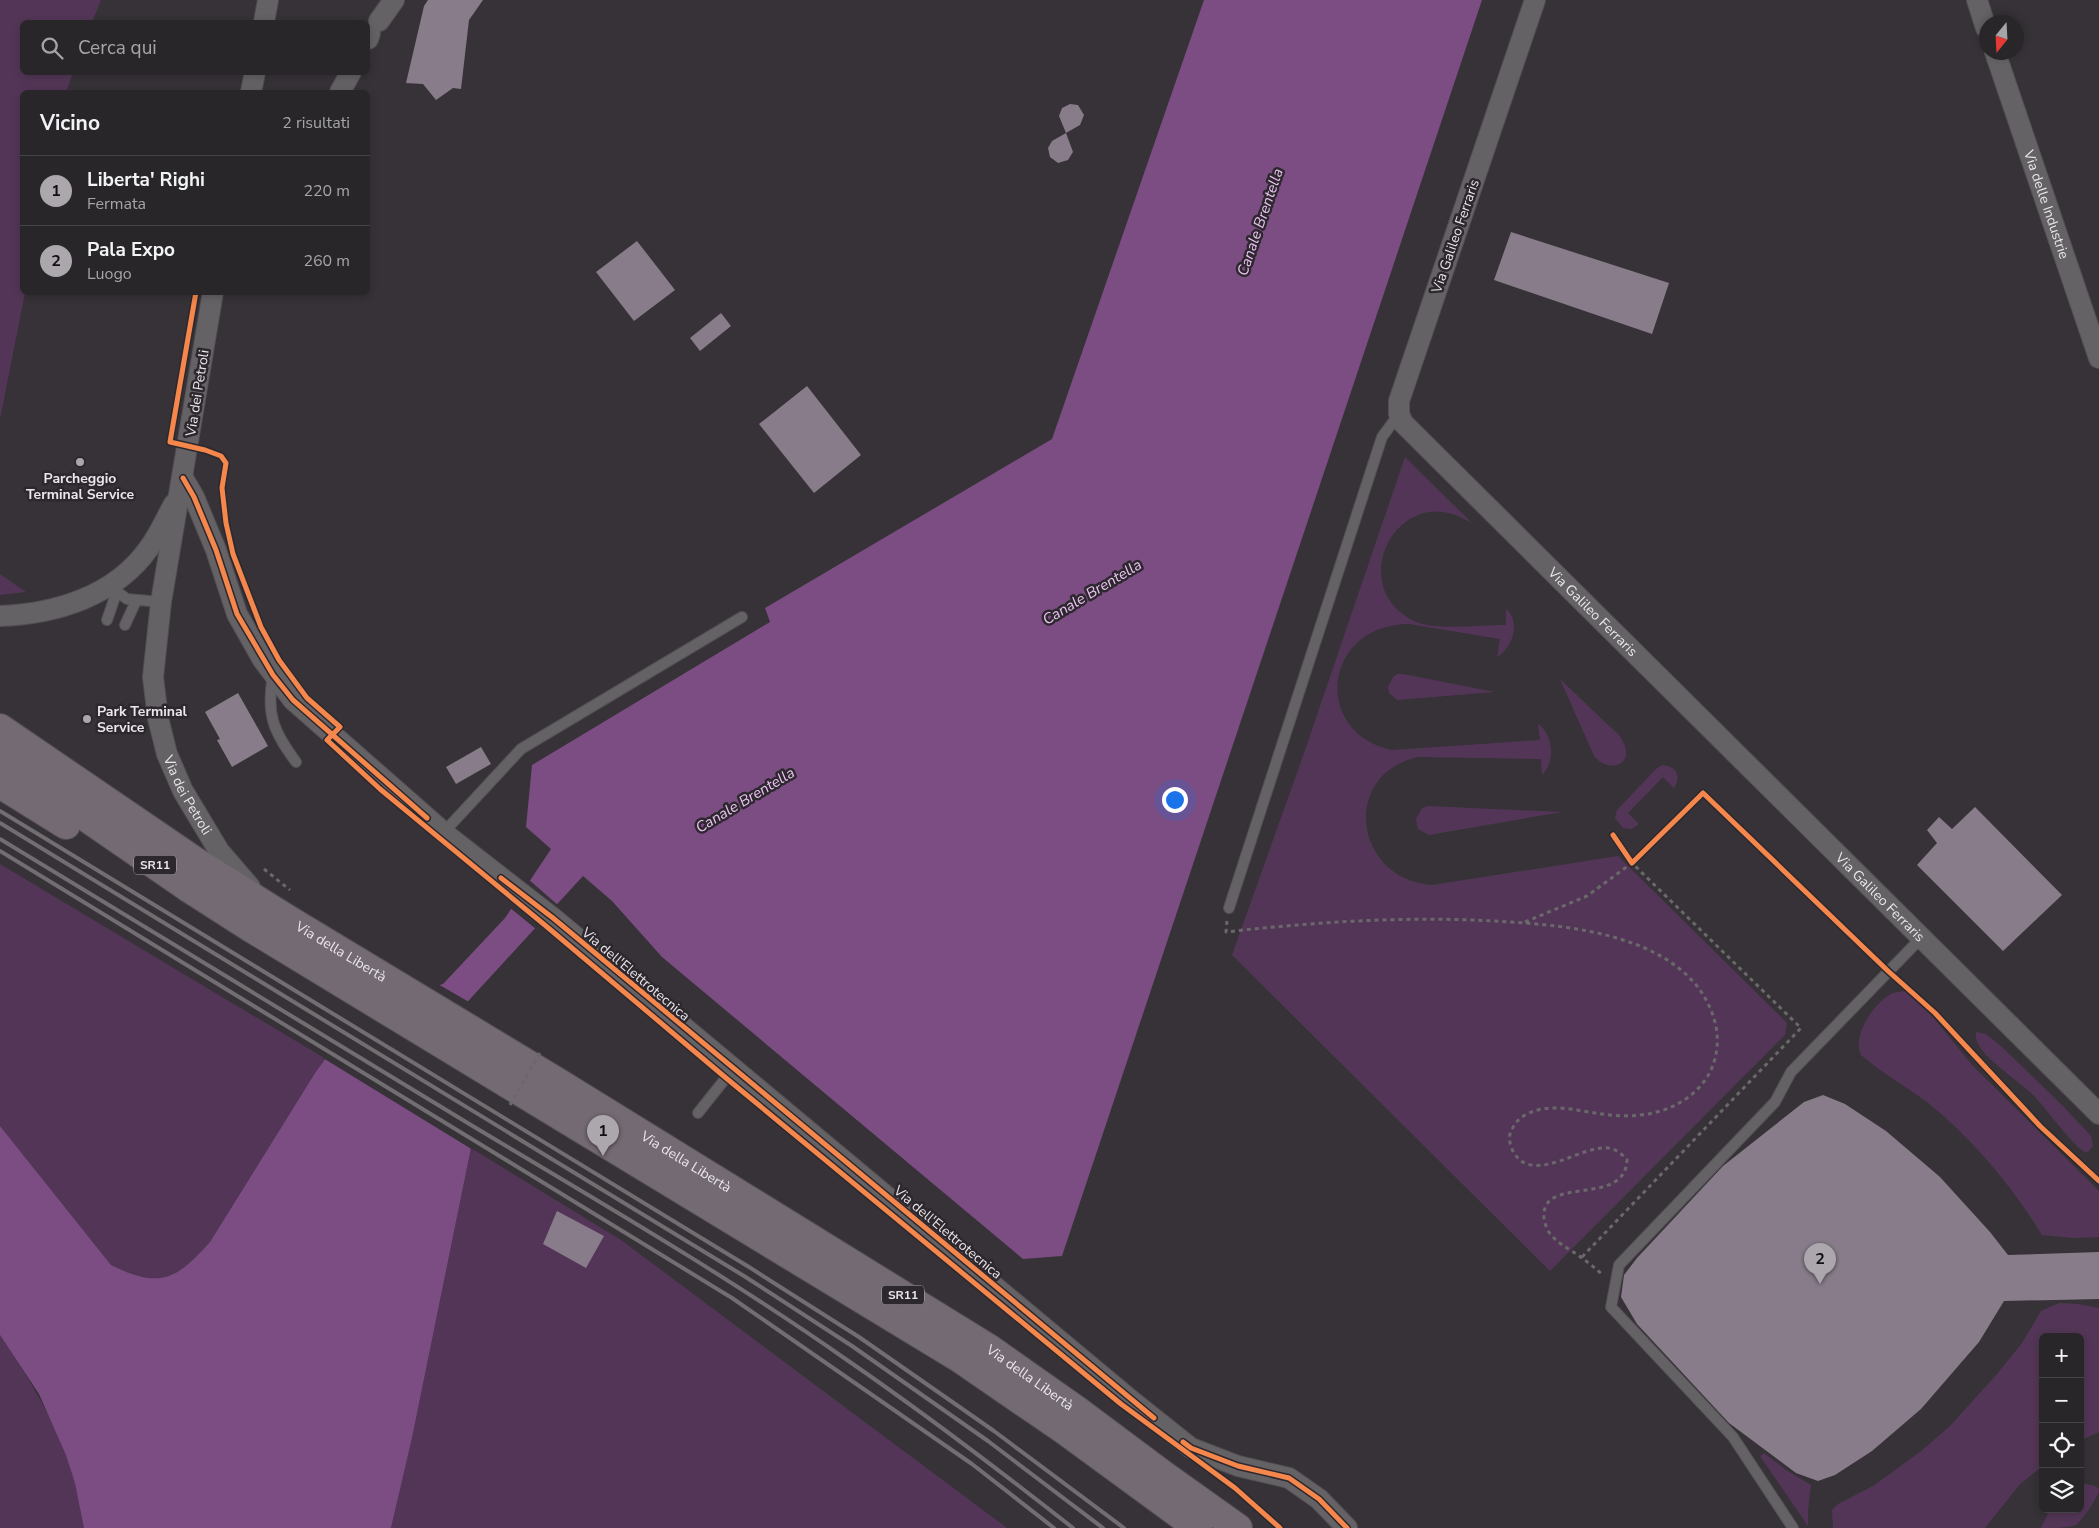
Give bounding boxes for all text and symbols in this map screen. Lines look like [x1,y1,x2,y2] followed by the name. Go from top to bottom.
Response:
[1979,15,2024,60] north arrow
[20,20,370,75] search box
[38,34,66,62] icon: search
[78,35,157,61] text: Cerca qui
[40,109,100,137] text: Vicino
[282,112,350,134] text: 2 risultati
[2019,147,2074,261] street label: Via delle Industrie
[1232,166,1288,278] water label: Canale Brentella
[87,167,205,193] text: Liberta' Righi
[1427,177,1484,296] street label: Via Galileo Ferraris
[51,180,61,202] text: 1
[303,180,350,202] text: 220 m
[87,193,146,215] text: Fermata
[87,237,175,263] text: Pala Expo
[51,250,61,272] text: 2
[303,250,350,272] text: 260 m
[87,263,132,285] text: Luogo
[181,348,214,439] street label: Via dei Petroli
[74,456,86,468] marker: Parcheggio Terminal Service
[26,469,134,504] place label: Parcheggio Terminal Service
[1039,554,1145,630] water label: Canale Brentella
[1543,563,1642,661] street label: Via Galileo Ferraris
[97,702,188,737] place label: Park Terminal Service
[81,713,93,725] marker: Park Terminal Service
[158,751,216,838] street label: Via dei Petroli
[692,762,798,838] water label: Canale Brentella
[1162,787,1188,813] your location
[1830,848,1929,946] street label: Via Galileo Ferraris
[134,856,176,874] road number: SR11
[291,917,390,987] street label: Via della Libertà
[577,923,694,1025] street label: Via dell'Elettrotecnica
[587,1115,619,1156] pin: 1
[636,1126,735,1197] street label: Via della Libertà
[889,1181,1006,1283] street label: Via dell'Elettrotecnica
[1804,1243,1836,1284] pin: 2
[882,1286,924,1304] road number: SR11
[2039,1333,2084,1513] map controls
[2039,1333,2084,1378] button: +
[981,1340,1077,1415] street label: Via della Libertà
[2039,1378,2084,1423] button: −
[2039,1423,2084,1468] button: locate
[2039,1468,2084,1513] button: layers

